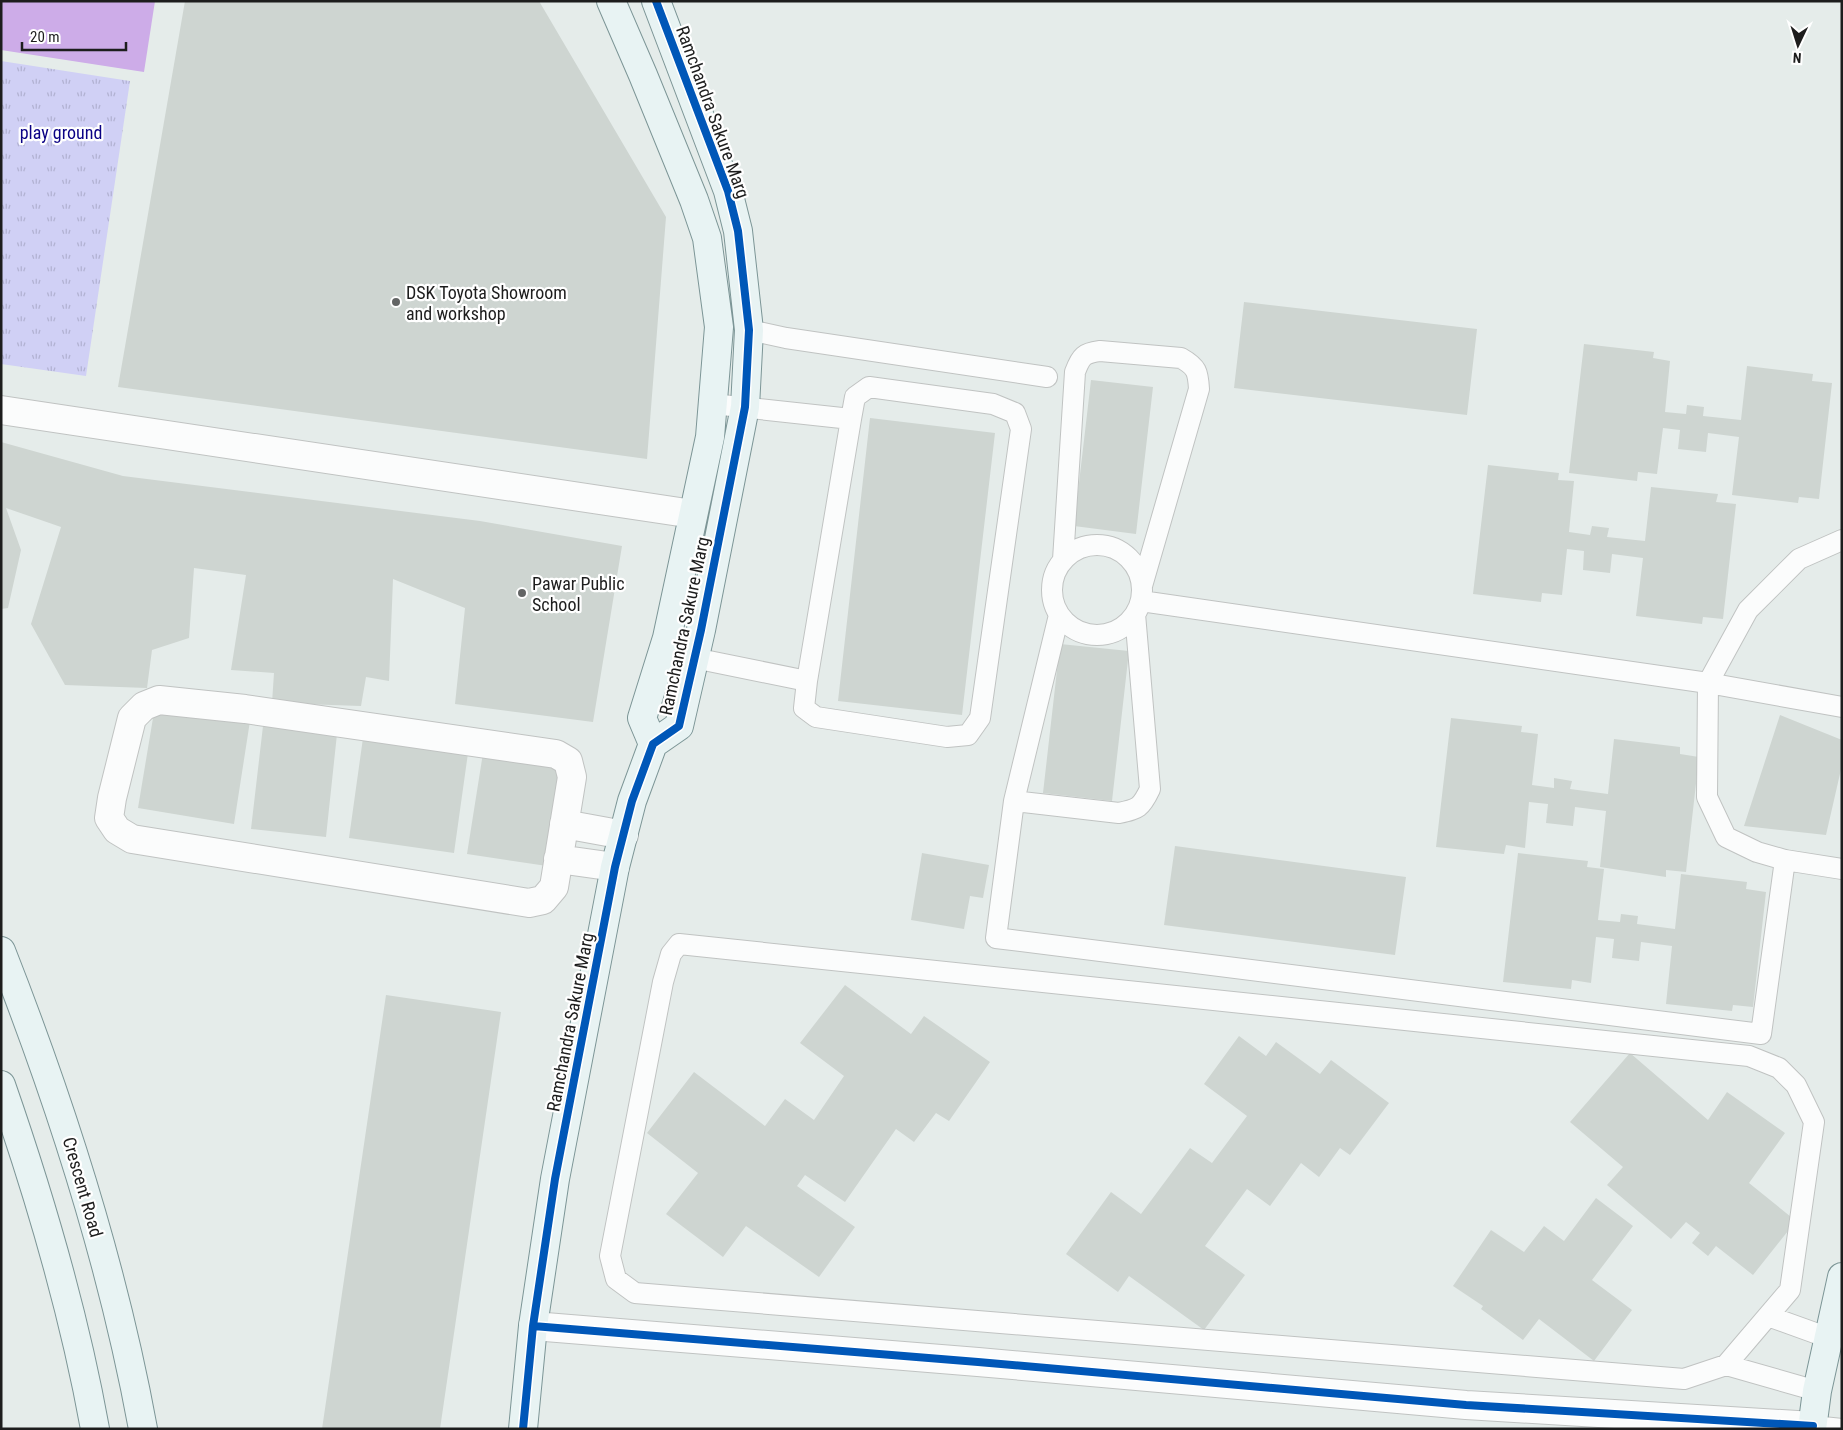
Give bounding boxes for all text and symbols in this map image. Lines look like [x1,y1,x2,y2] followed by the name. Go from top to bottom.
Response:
[22,20,126,52] scale bar
[1773,20,1823,70] north arrow
[672,23,754,201] street label: Ramchandra Sakure Marg
[30,28,60,46] text: 20 m
[1792,50,1802,66] text: N
[20,122,102,143] park label: play ground
[406,282,567,324] place label: DSK Toyota Showroom and workshop
[390,296,402,308] marker: DSK Toyota Showroom and workshop
[655,535,713,717] street label: Ramchandra Sakure Marg
[532,573,625,615] place label: Pawar Public School
[516,587,528,599] marker: Pawar Public School
[542,931,598,1113] street label: Ramchandra Sakure Marg
[59,1134,107,1240] street label: Crescent Road

